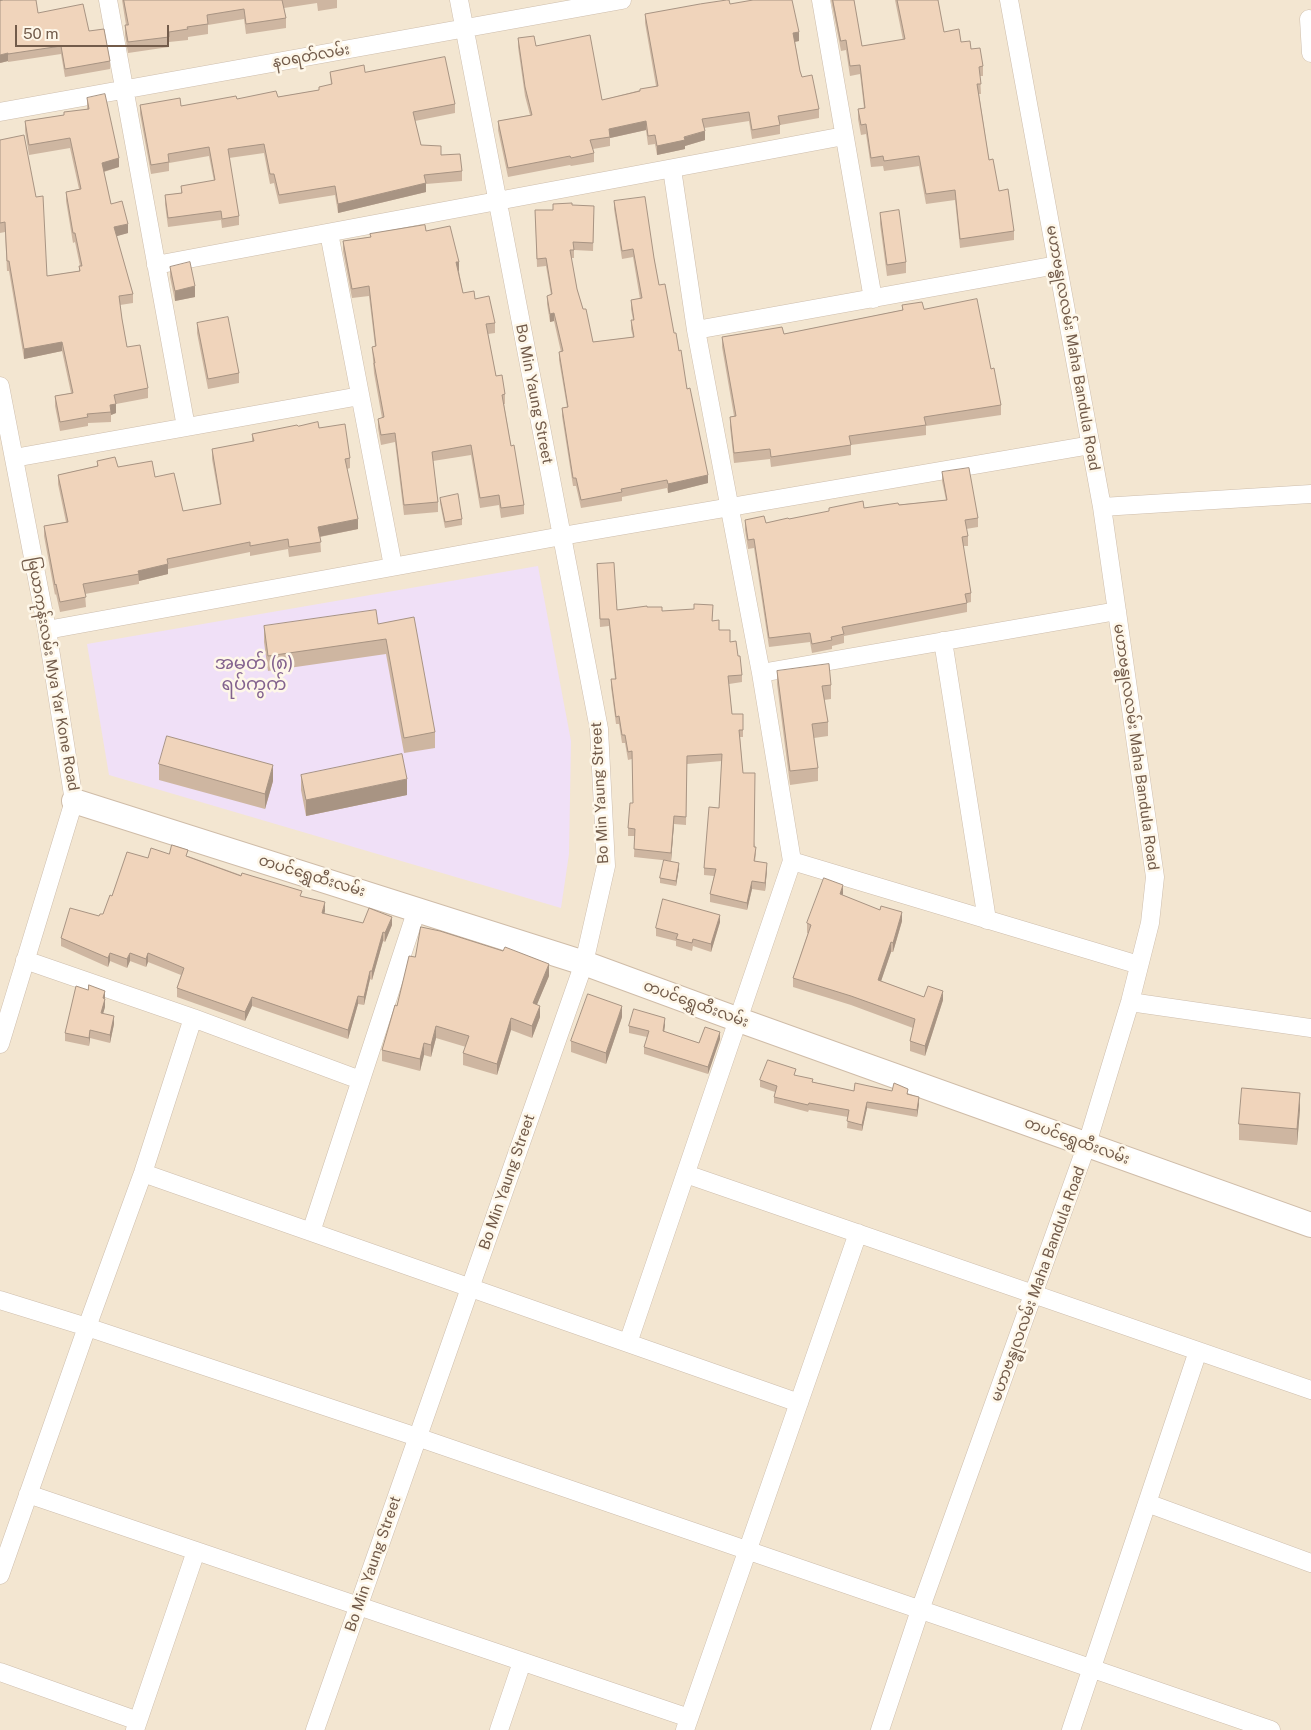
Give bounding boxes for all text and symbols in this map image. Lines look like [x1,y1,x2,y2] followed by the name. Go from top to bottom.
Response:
[18,15,171,47] scale bar
[23,25,58,42] text: 50 m
[271,40,351,72] street label: နဝရတ်လမ်း
[1043,224,1103,472] street label: မဟာဗန္ဓုလလမ်း Maha Bandula Road
[512,322,556,466] street label: Bo Min Yaung Street
[24,556,82,792] street label: မြယာကုန်းလမ်း Mya Yar Kone Road
[1110,623,1162,871] street label: မဟာဗန္ဓုလလမ်း Maha Bandula Road
[215,652,293,694] district label: အမှတ် (၈) ရပ်ကွက်
[587,721,613,865] street label: Bo Min Yaung Street
[256,851,368,901] street label: တပင်ရွှေထီးလမ်း
[641,977,751,1031] street label: တပင်ရွှေထီးလမ်း
[475,1112,539,1252] street label: Bo Min Yaung Street
[1022,1114,1132,1168] street label: တပင်ရွှေထီးလမ်း
[987,1164,1089,1404] street label: မဟာဗန္ဓုလလမ်း Maha Bandula Road
[341,1494,405,1634] street label: Bo Min Yaung Street

